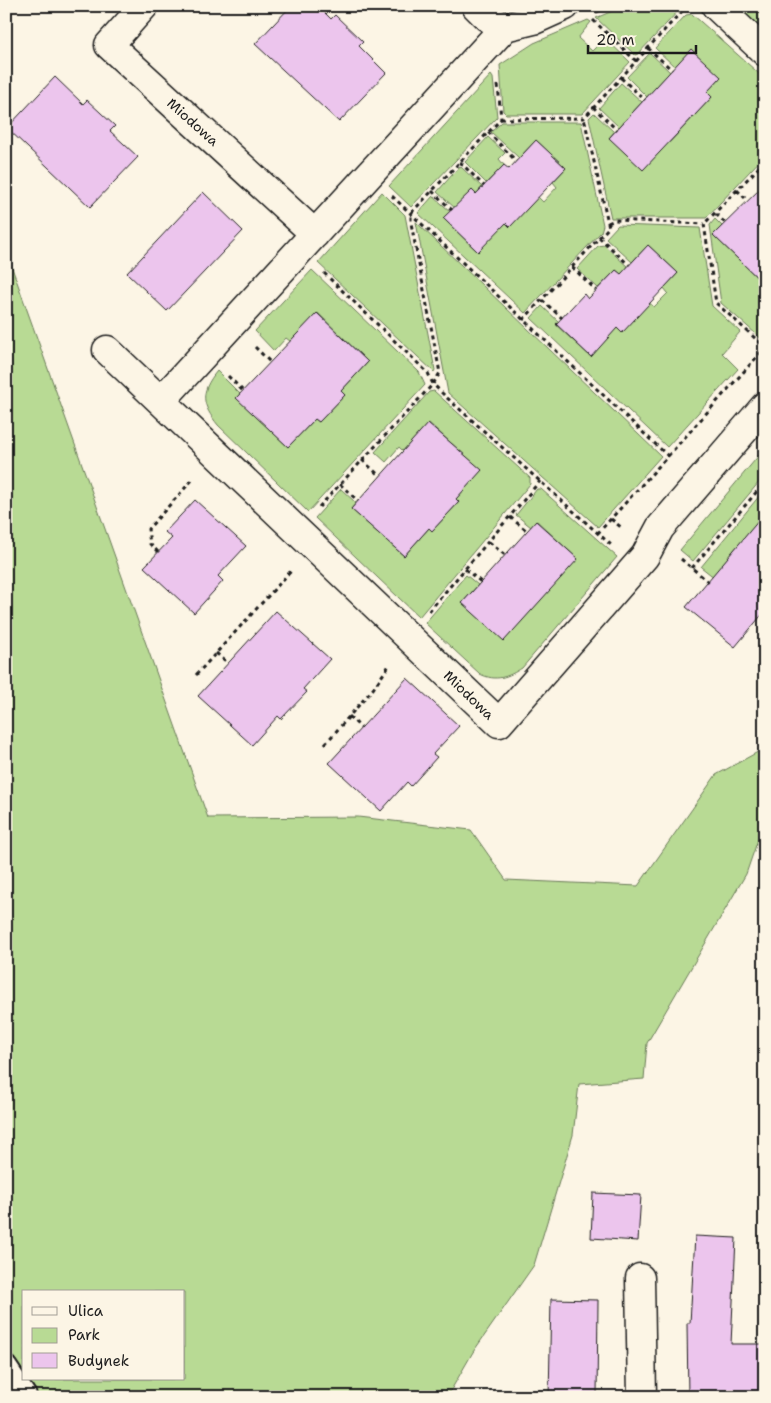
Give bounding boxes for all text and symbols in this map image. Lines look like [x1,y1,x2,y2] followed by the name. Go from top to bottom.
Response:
[588,22,696,54] scale bar
[596,30,635,50] text: 20 m
[163,94,223,150] street label: Miodowa
[440,667,498,724] street label: Miodowa
[22,1290,185,1380] legend
[68,1301,104,1321] text: Ulica
[68,1325,100,1345] text: Park
[68,1351,129,1371] text: Budynek

